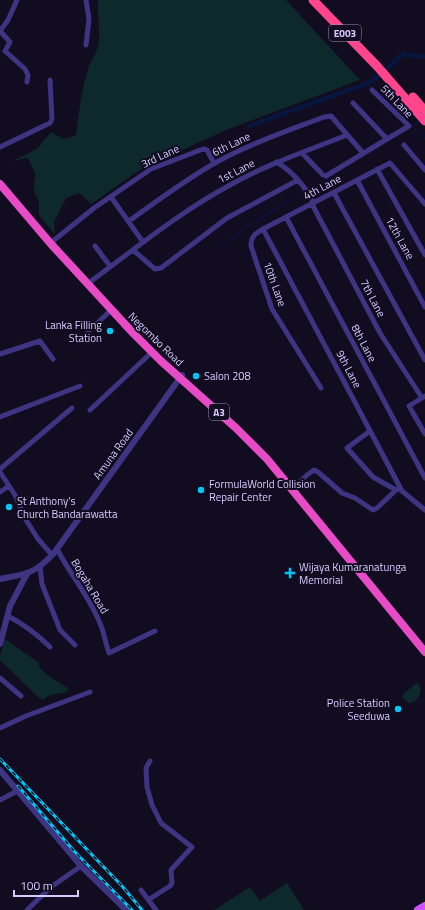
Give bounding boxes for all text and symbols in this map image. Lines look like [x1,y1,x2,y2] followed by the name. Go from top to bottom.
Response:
[329,25,361,41] road number: E003
[377,81,417,121] street label: 5th Lane
[209,128,253,160] street label: 6th Lane
[138,140,182,172] street label: 3rd Lane
[215,155,258,187] street label: 1st Lane
[300,170,344,204] street label: 4th Lane
[382,214,419,263] street label: 12th Lane
[259,259,291,309] street label: 10th Lane
[356,276,390,320] street label: 7th Lane
[125,308,187,370] street label: Negombo Road
[45,317,102,346] place label: Lanka Filling Station
[347,321,381,365] street label: 8th Lane
[105,326,115,336] marker: Lanka Filling Station
[332,347,366,391] street label: 9th Lane
[204,368,251,384] place label: Salon 208
[191,371,201,381] marker: Salon 208
[209,404,229,420] road number: A3
[89,425,137,483] street label: Amuna Road
[209,476,316,505] place label: FormulaWorld Collision Repair Center
[196,485,206,495] marker: FormulaWorld Collision Repair Center
[17,493,118,522] place label: St Anthony's Church Bandarawatta
[4,502,14,512] marker: St Anthony's Church Bandarawatta
[67,556,113,617] street label: Bogaha Road
[299,559,407,588] place label: Wijaya Kumaranatunga Memorial
[284,567,296,579] marker: Wijaya Kumaranatunga Memorial
[327,695,390,724] place label: Police Station Seeduwa
[393,704,403,714] marker: Police Station Seeduwa
[14,872,78,898] scale bar
[20,876,53,895] text: 100 m

